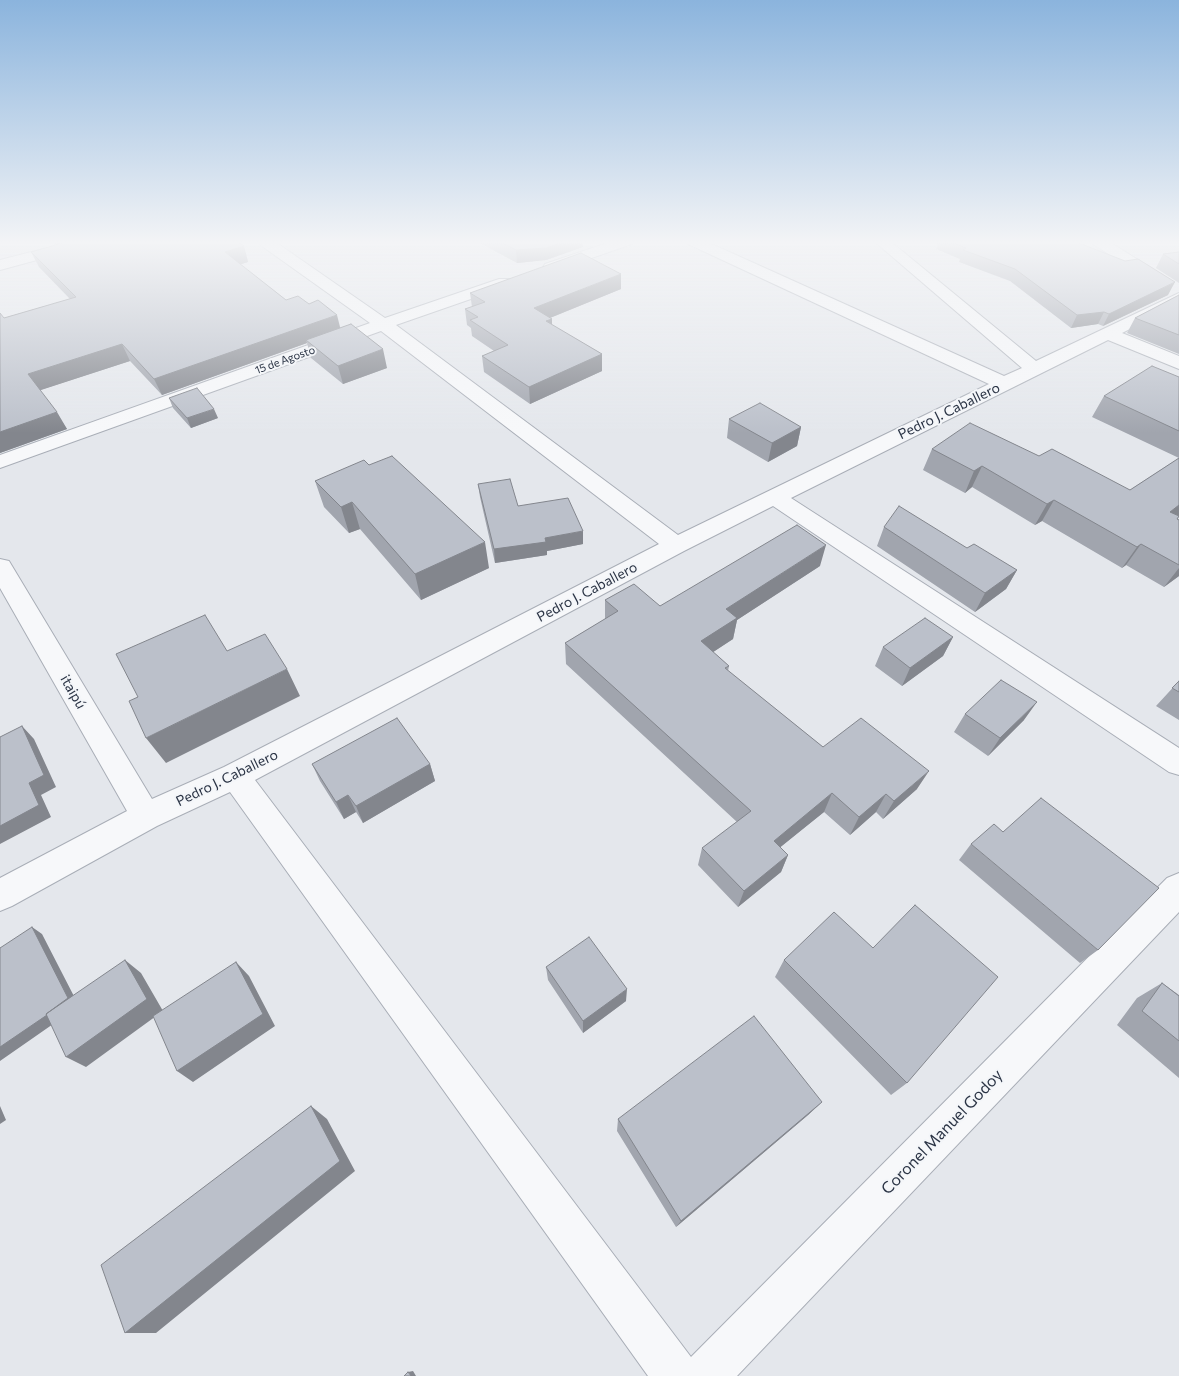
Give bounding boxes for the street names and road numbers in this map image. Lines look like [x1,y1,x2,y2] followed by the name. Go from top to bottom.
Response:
[253,343,317,377] street label: 15 de Agosto
[895,379,1003,443] street label: Pedro J. Caballero
[534,558,640,626] street label: Pedro J. Caballero
[57,672,89,712] street label: itaipú
[173,746,281,810] street label: Pedro J. Caballero
[877,1066,1007,1198] street label: Coronel Manuel Godoy

